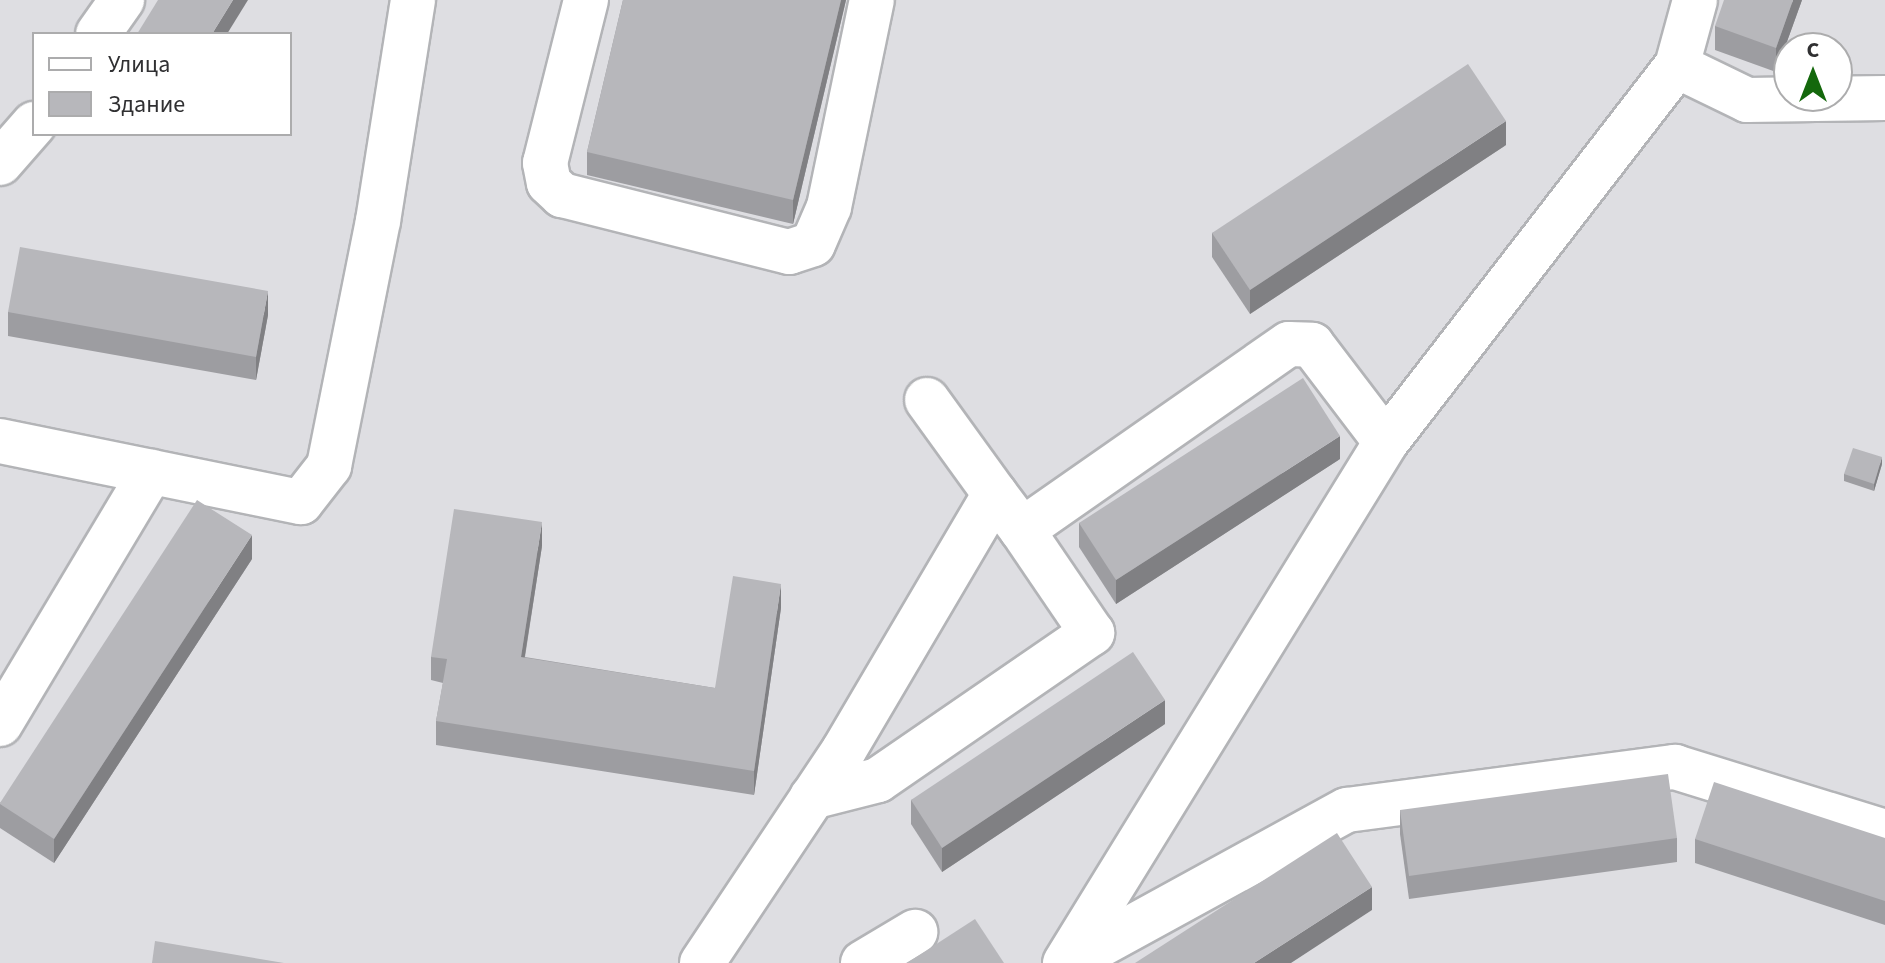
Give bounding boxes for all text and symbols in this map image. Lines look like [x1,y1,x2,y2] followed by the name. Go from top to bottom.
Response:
[32,32,292,136] legend
[1773,32,1853,112] north arrow
[1807,34,1819,66] text: С
[108,47,170,82] text: Улица
[108,87,185,122] text: Здание

